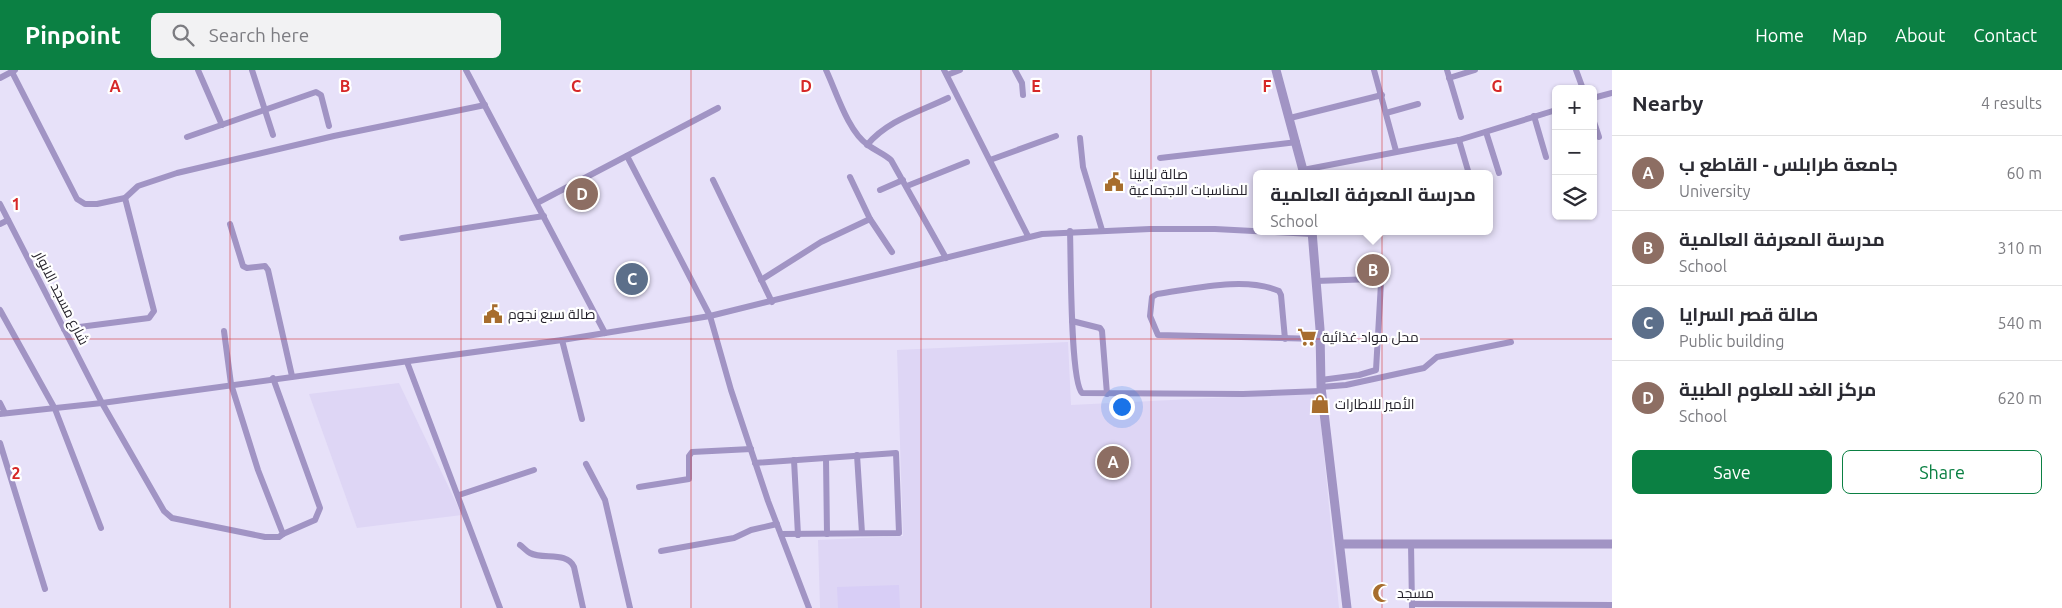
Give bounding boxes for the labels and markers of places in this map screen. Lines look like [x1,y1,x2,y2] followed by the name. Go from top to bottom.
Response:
[1129,166,1248,198] place label: صالة ليالينا للمناسبات الاجتماعية
[1103,171,1125,193] public building icon: صالة ليالينا للمناسبات الاجتماعية
[566,175,598,213] pin: D
[1357,251,1389,289] pin: B
[616,260,648,298] pin: C
[482,303,504,325] public building icon: صالة سبع نجوم
[508,306,596,324] place label: صالة سبع نجوم
[1296,326,1318,348] supermarket icon: محل مواد غذائية
[1322,329,1419,345] place label: محل مواد غذائية
[1309,393,1331,415] shop icon: الأمير للاطارات
[1335,396,1415,412] place label: الأمير للاطارات
[1097,443,1129,481] pin: A
[1371,582,1393,604] mosque icon: مسجد
[1397,585,1434,601] place label: مسجد

